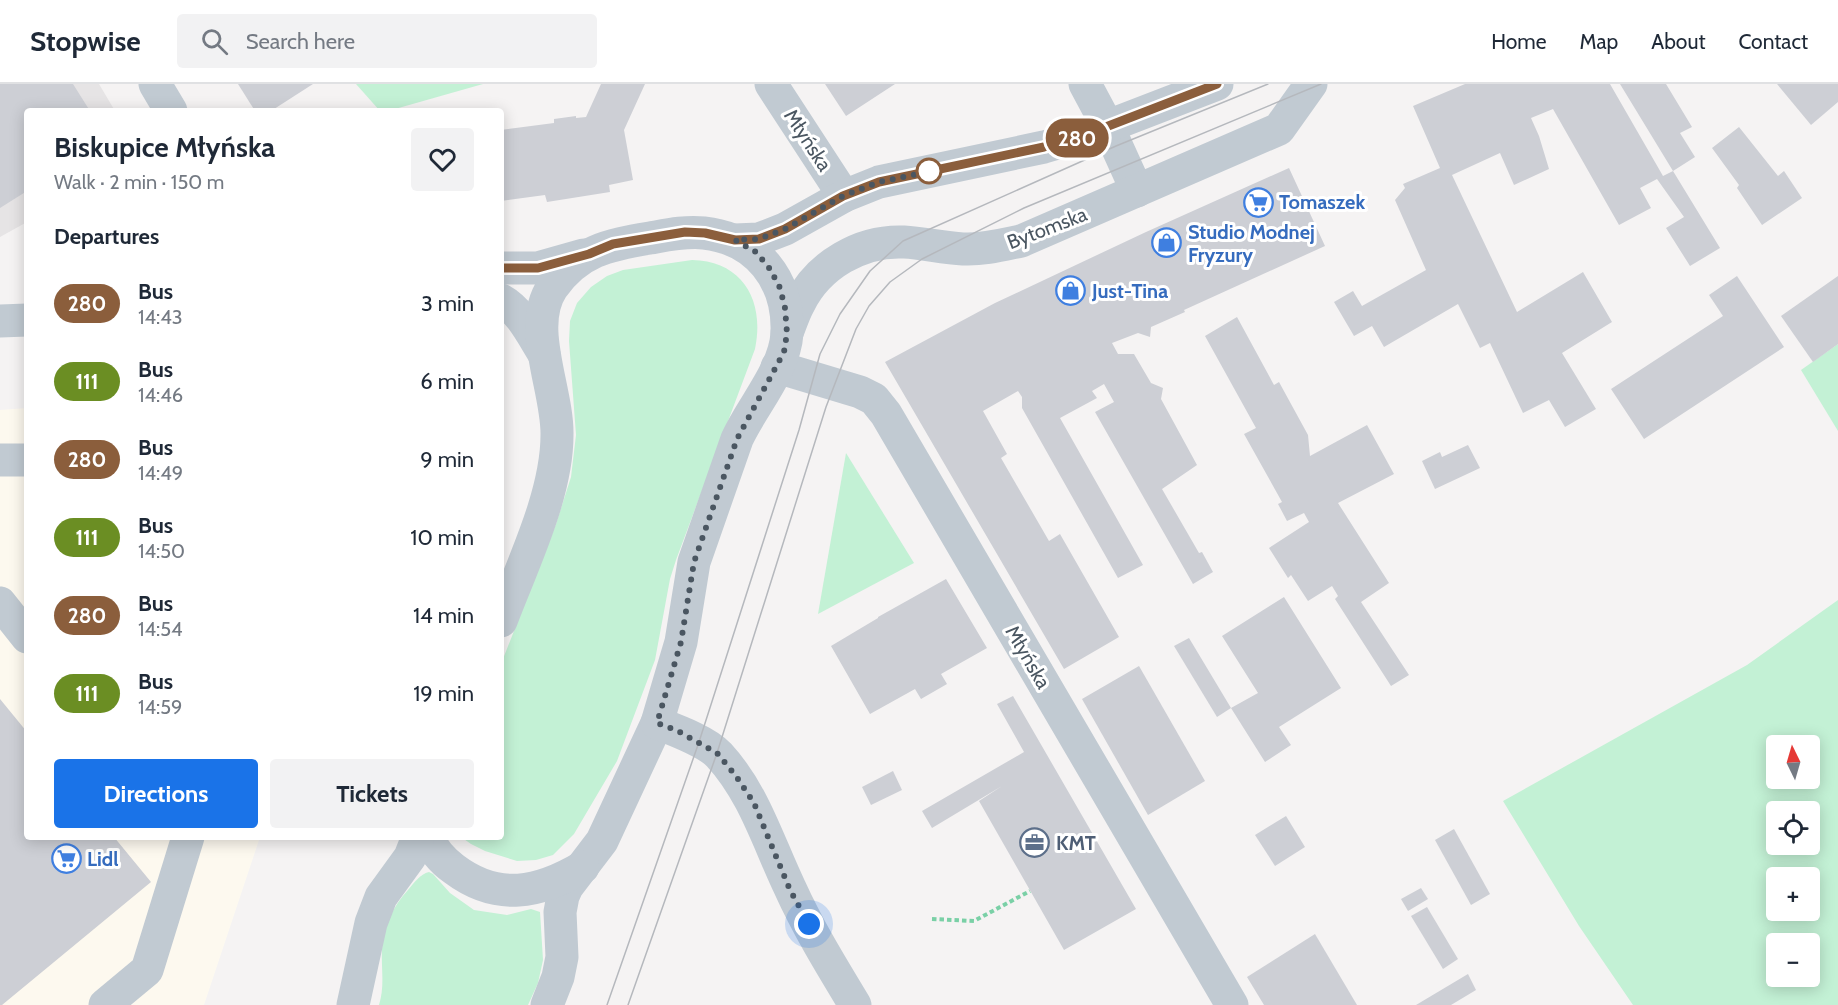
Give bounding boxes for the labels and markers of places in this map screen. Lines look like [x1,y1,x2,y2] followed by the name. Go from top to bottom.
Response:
[916,158,942,184] unlabelled marker
[1242,186,1274,218] supermarket icon: Tomaszek
[1279,190,1365,214] place label: Tomaszek
[1188,220,1315,267] place label: Studio Modnej Fryzury
[1151,227,1183,259] shop icon: Studio Modnej Fryzury
[1055,275,1087,307] shop icon: Just-Tina
[1091,279,1168,303] place label: Just-Tina
[1019,827,1051,859] office icon: KMT
[1056,831,1096,855] place label: KMT
[50,843,82,875] supermarket icon: Lidl
[87,847,118,871] place label: Lidl

